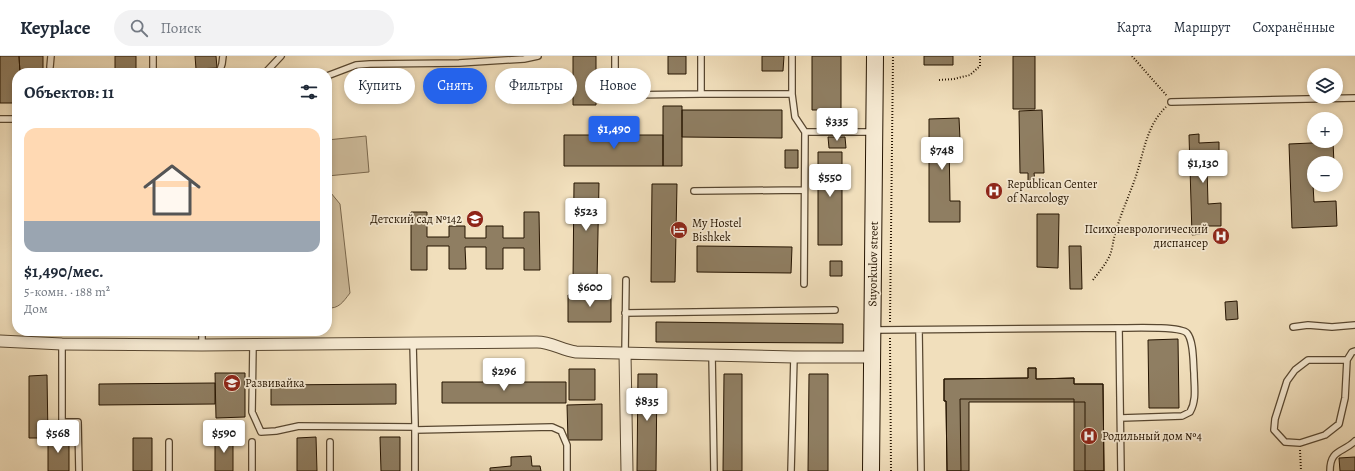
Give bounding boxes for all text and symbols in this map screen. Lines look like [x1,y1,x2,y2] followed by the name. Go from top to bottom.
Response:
[114,10,394,46] search box
[20,15,90,41] text: Keyplace
[128,17,150,39] icon: search
[160,18,202,38] text: Поиск
[1117,18,1152,37] text: Карта
[1174,18,1230,37] text: Маршрут
[1252,18,1335,37] text: Сохранённые
[344,68,415,104] chip: Купить
[423,68,487,104] chip: Снять
[495,68,577,104] chip: Фильтры
[585,68,651,104] chip: Новое
[1307,68,1343,192] map controls
[1307,68,1343,104] button: layers
[24,81,114,104] text: Объектов: 11
[298,81,320,103] icon: filters
[813,108,861,142] pin: $335
[826,112,848,129] text: $335
[1307,112,1343,148] button: +
[581,116,647,150] pin: $1,490
[598,120,630,137] text: $1,490
[918,137,966,171] pin: $748
[930,141,954,158] text: $748
[1170,150,1236,184] pin: $1,130
[136,154,208,226] icon: home
[1188,154,1219,171] text: $1,130
[1307,156,1343,192] button: −
[806,164,854,198] pin: $550
[818,168,842,185] text: $550
[1007,176,1098,206] place label: Republican Center of Narcology
[984,181,1004,201] hospital icon: Republican Center of Narcology
[562,198,610,232] pin: $523
[574,202,598,219] text: $523
[465,209,485,229] school or university icon: Детский сад №142
[370,211,462,227] place label: Детский сад №142
[692,215,742,245] place label: My Hostel Bishkek
[669,220,689,240] hotel icon: My Hostel Bishkek
[864,221,882,307] street label: Suyorkulov street
[1084,221,1208,251] place label: Психоневрологический диспансер
[1211,226,1231,246] hospital icon: Психоневрологический диспансер
[24,260,104,283] text: $1,490/мес.
[566,274,614,308] pin: $600
[577,278,603,295] text: $600
[24,283,110,300] text: 5-комн. · 188 m²
[24,300,48,317] text: Дом
[480,358,528,392] pin: $296
[492,362,516,379] text: $296
[222,373,242,393] school or university icon: Развивайка
[245,375,305,391] place label: Развивайка
[623,388,671,422] pin: $835
[635,392,659,409] text: $835
[34,420,82,454] pin: $568
[200,420,248,454] pin: $590
[46,424,70,441] text: $568
[212,424,236,441] text: $590
[1079,426,1099,446] hospital icon: Родильный дом №4
[1102,428,1202,444] place label: Родильный дом №4

